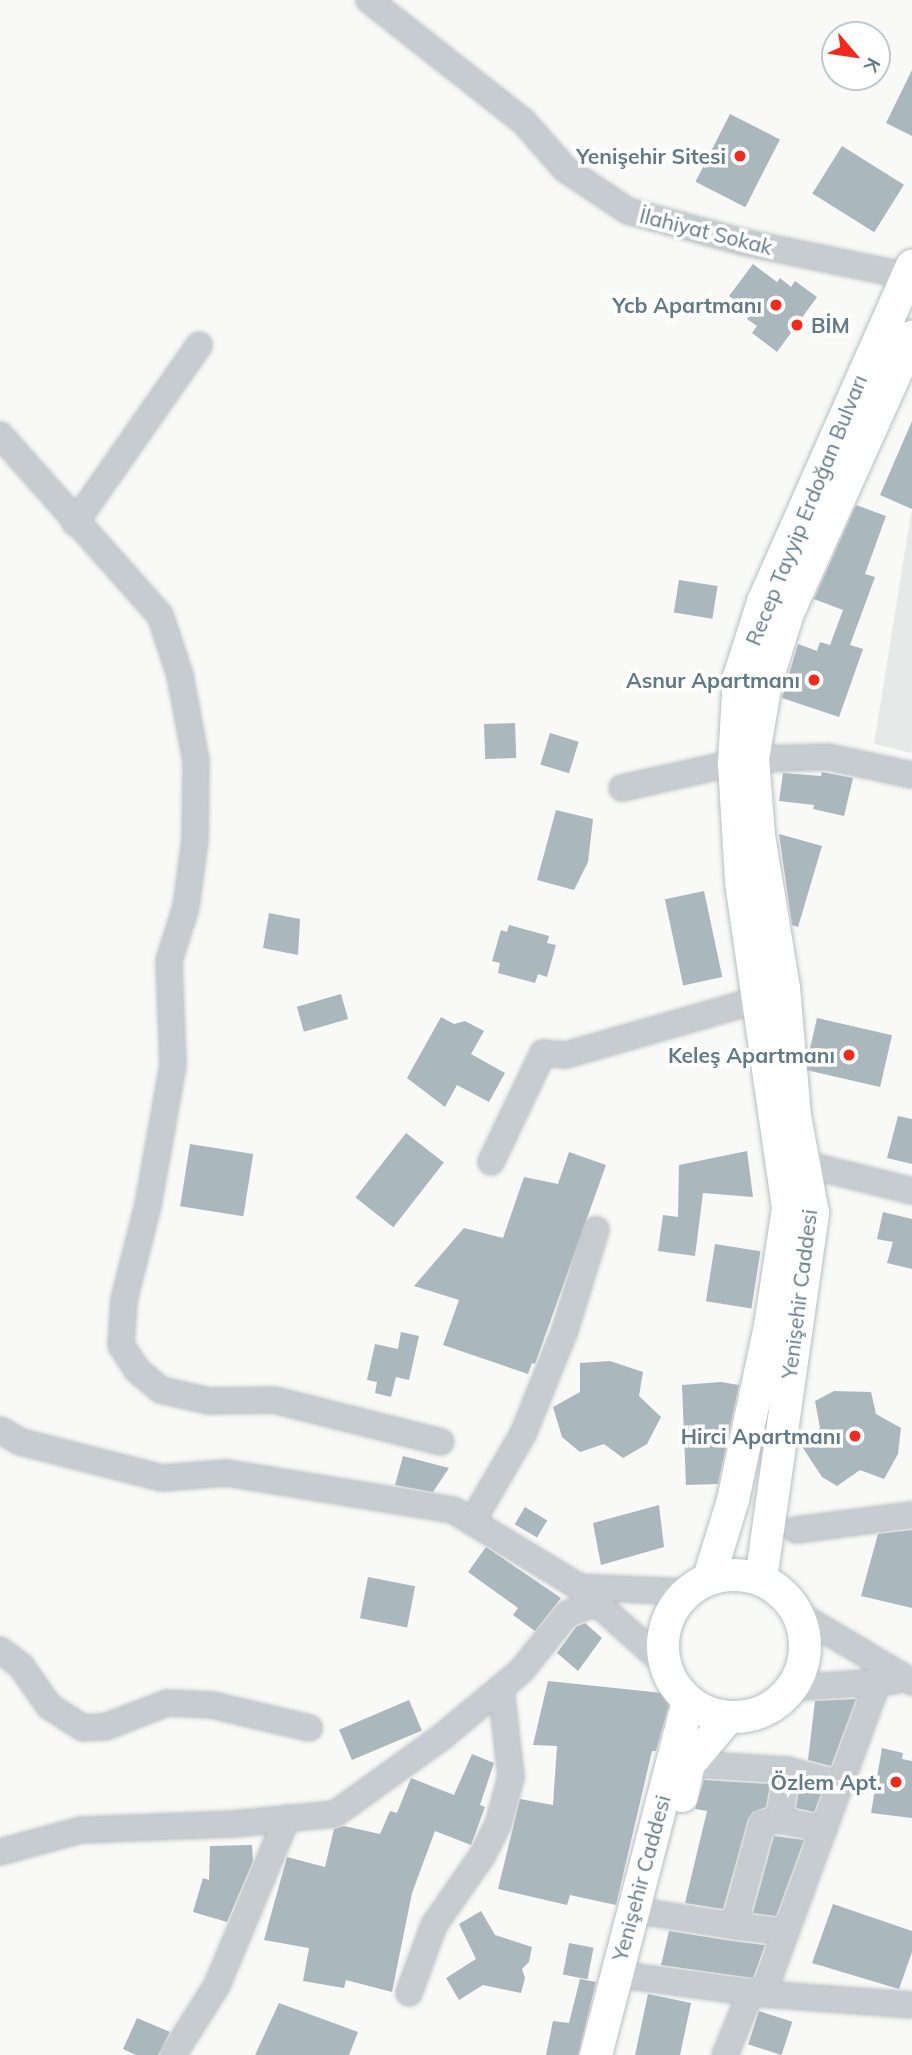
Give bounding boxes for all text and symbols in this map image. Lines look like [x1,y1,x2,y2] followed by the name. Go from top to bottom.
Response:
[821,21,891,91] north arrow
[859,54,886,77] text: K
[576,143,726,169] place label: Yenişehir Sitesi
[732,148,748,164] marker: Yenişehir Sitesi
[637,202,775,260] street label: İlahiyat Sokak
[613,292,762,318] place label: Ycb Apartmanı
[768,297,784,313] marker: Ycb Apartmanı
[811,312,850,338] place label: BİM
[789,317,805,333] marker: BİM
[740,371,872,649] street label: Recep Tayyip Erdoğan Bulvarı
[626,667,800,693] place label: Asnur Apartmanı
[806,672,822,688] marker: Asnur Apartmanı
[668,1042,835,1068] place label: Keleş Apartmanı
[841,1047,857,1063] marker: Keleş Apartmanı
[776,1208,822,1380] street label: Yenişehir Caddesi
[681,1423,841,1449] place label: Hirci Apartmanı
[847,1428,863,1444] marker: Hirci Apartmanı
[771,1769,882,1795] place label: Özlem Apt.
[888,1774,904,1790] marker: Özlem Apt.
[607,1792,675,1964] street label: Yenişehir Caddesi

